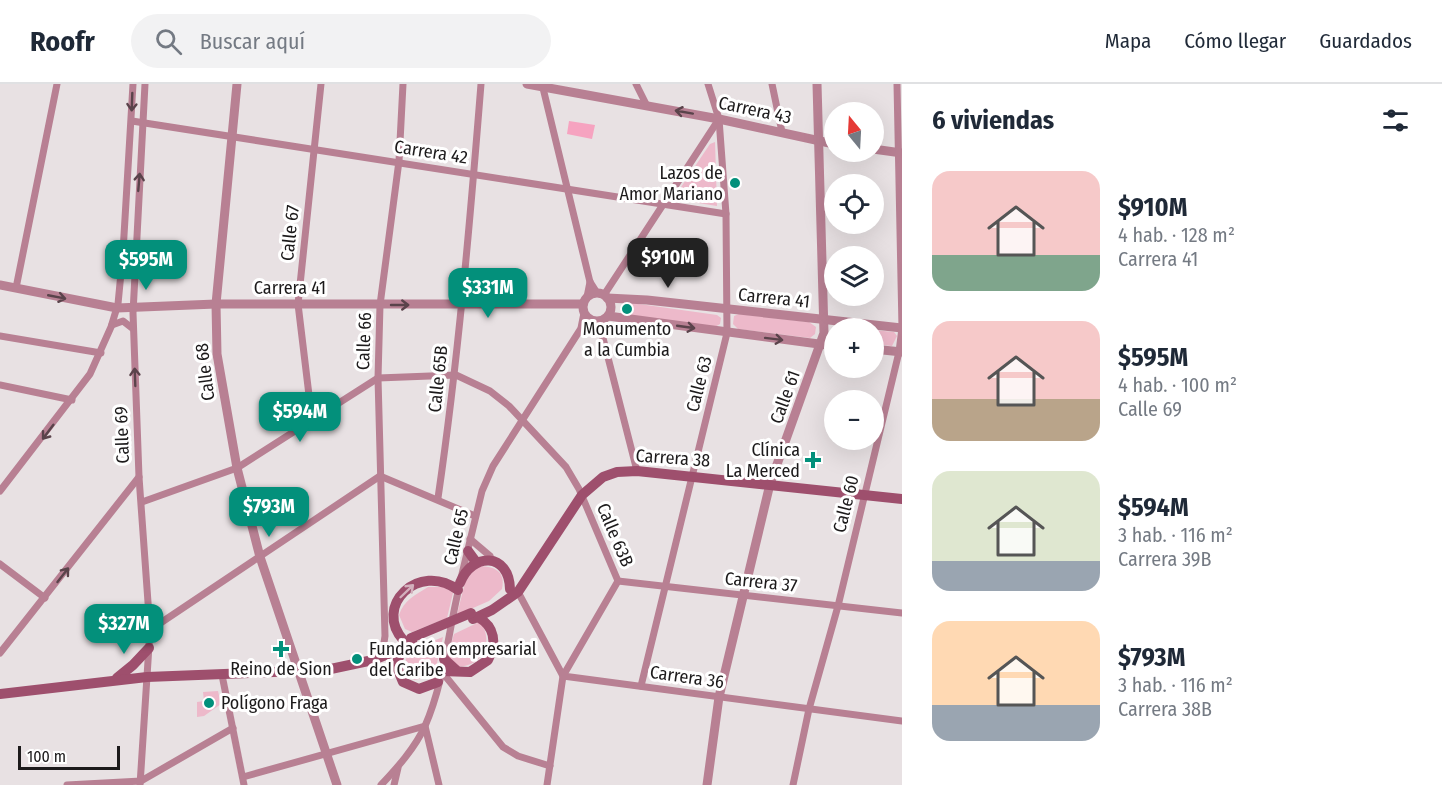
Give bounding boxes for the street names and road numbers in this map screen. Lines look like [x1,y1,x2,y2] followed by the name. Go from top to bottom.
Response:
[716,92,794,128] street label: Carrera 43
[393,135,469,169] street label: Carrera 42
[276,204,304,262] street label: Calle 67
[254,277,326,299] street label: Carrera 41
[737,283,811,313] street label: Carrera 41
[352,312,376,370] street label: Calle 66
[191,342,219,402] street label: Calle 68
[424,344,452,414] street label: Calle 65B
[681,354,717,414] street label: Calle 63
[765,367,805,427] street label: Calle 61
[110,406,134,464] street label: Calle 69
[635,444,711,472] street label: Carrera 38
[828,473,864,535] street label: Calle 60
[592,500,638,570] street label: Calle 63B
[439,507,473,567] street label: Calle 65
[724,567,798,597] street label: Carrera 37
[649,661,726,693] street label: Carrera 36

